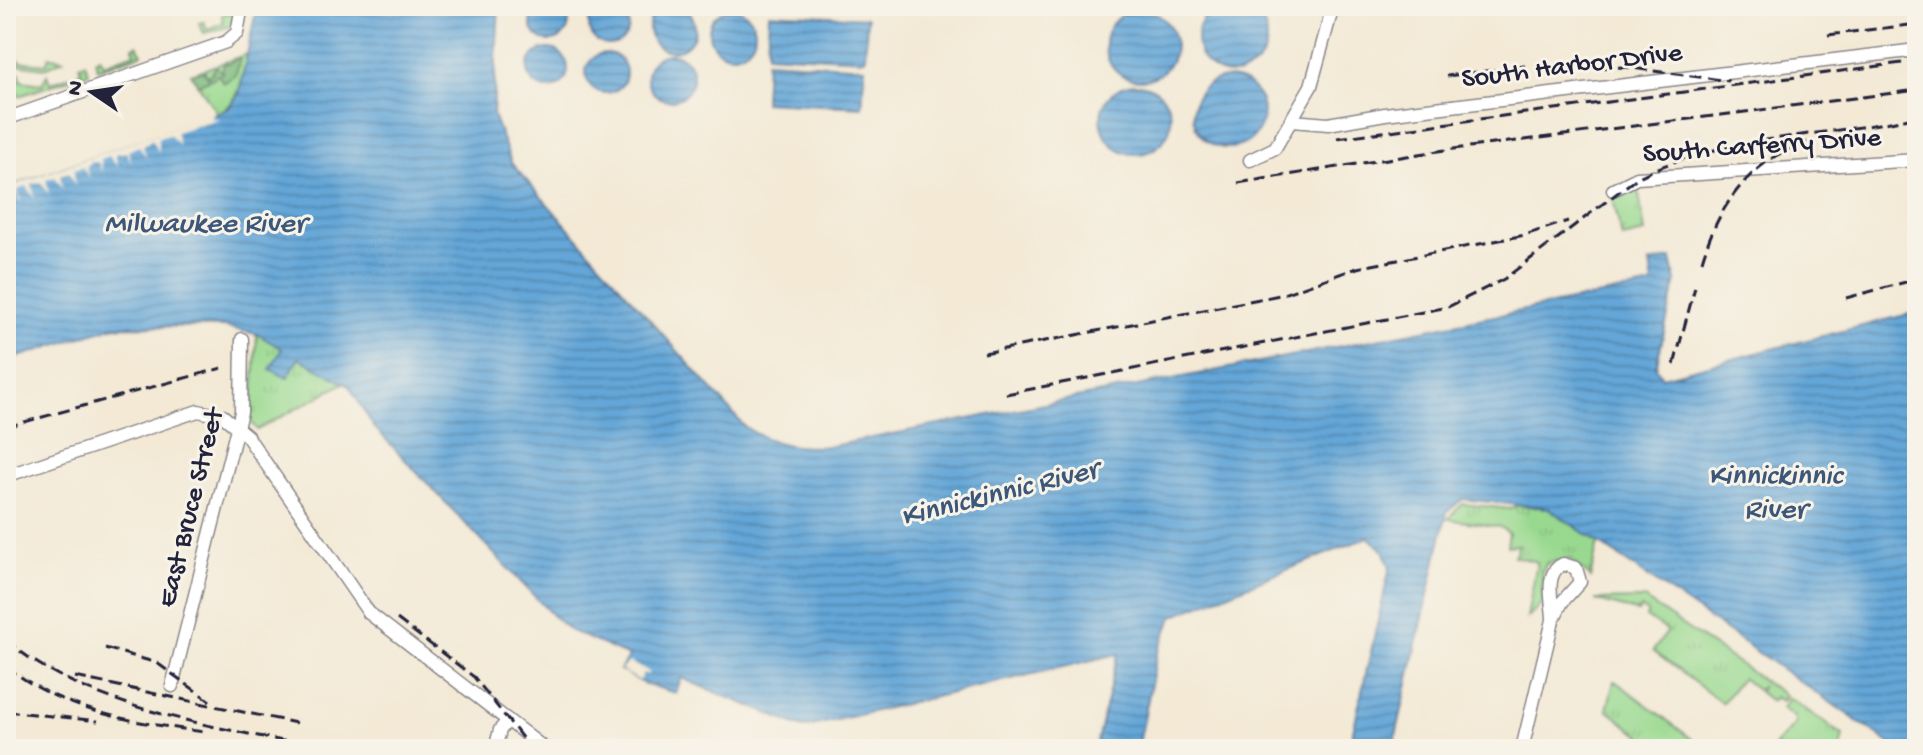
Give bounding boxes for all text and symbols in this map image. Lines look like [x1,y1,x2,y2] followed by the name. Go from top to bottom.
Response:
[1460,37,1685,97] street label: South Harbor Drive
[52,52,132,132] north arrow
[62,78,91,98] text: N
[1642,122,1883,172] street label: South Carferry Drive
[105,208,311,243] water label: Milwaukee River
[151,403,233,611] street label: East Bruce Street
[898,452,1107,536] water label: Kinnickinnic River
[1708,460,1844,529] water label: Kinnickinnic River

